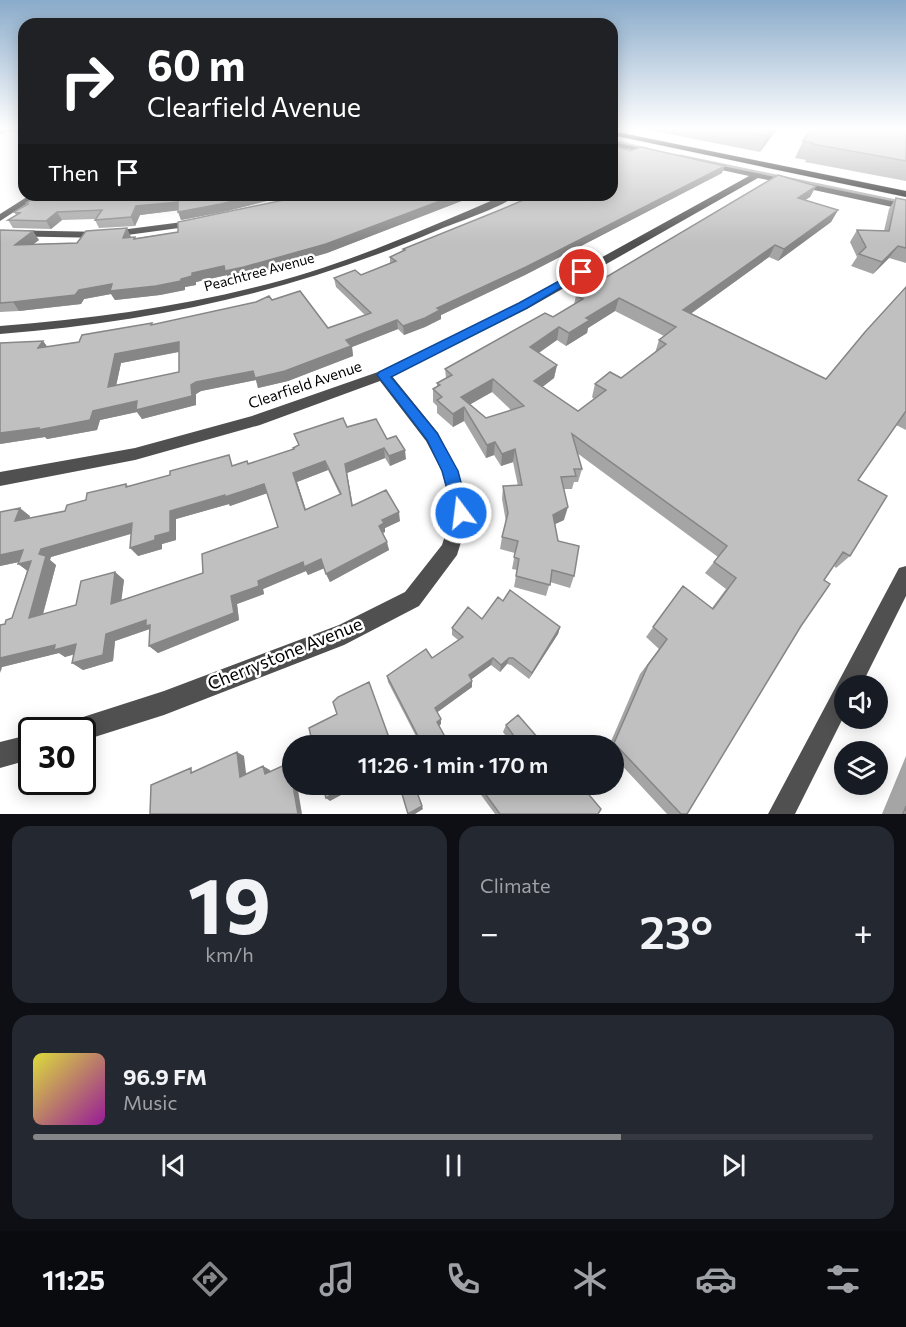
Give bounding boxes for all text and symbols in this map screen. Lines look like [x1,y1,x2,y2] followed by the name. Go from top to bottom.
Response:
[147,38,246,90] text: 60 m
[48,42,126,120] icon: right
[147,90,361,123] text: Clearfield Avenue
[111,156,144,189] icon: arrive
[48,159,99,186] text: Then
[556,246,607,297] pin
[202,249,316,294] street label: Peachtree Avenue
[565,255,598,288] icon: arrive
[246,356,364,412] street label: Clearfield Avenue
[429,481,493,545] position arrow
[204,612,365,694] street label: Cherrystone Avenue
[834,675,888,795] map controls
[834,675,888,729] button: sound
[18,717,96,795] speed limit sign: 30
[834,741,888,795] button: layers
[358,751,548,778] text: 11:26 · 1 min · 170 m
[188,855,271,950] text: 19
[480,873,550,897] text: Climate
[639,903,713,958] text: 23°
[480,911,499,952] text: −
[854,911,873,952] text: +
[205,942,254,966] text: km/h
[123,1063,207,1090] text: 96.9 FM
[123,1090,177,1114] text: Music
[157,1149,190,1182] icon: previous
[437,1149,470,1182] icon: pause
[717,1149,750,1182] icon: next
[189,1258,231,1300] icon: directions
[316,1258,358,1300] icon: music
[442,1258,484,1300] icon: phone
[569,1258,611,1300] icon: climate
[695,1258,737,1300] icon: car
[822,1258,864,1300] icon: filters
[42,1263,105,1296] text: 11:25

